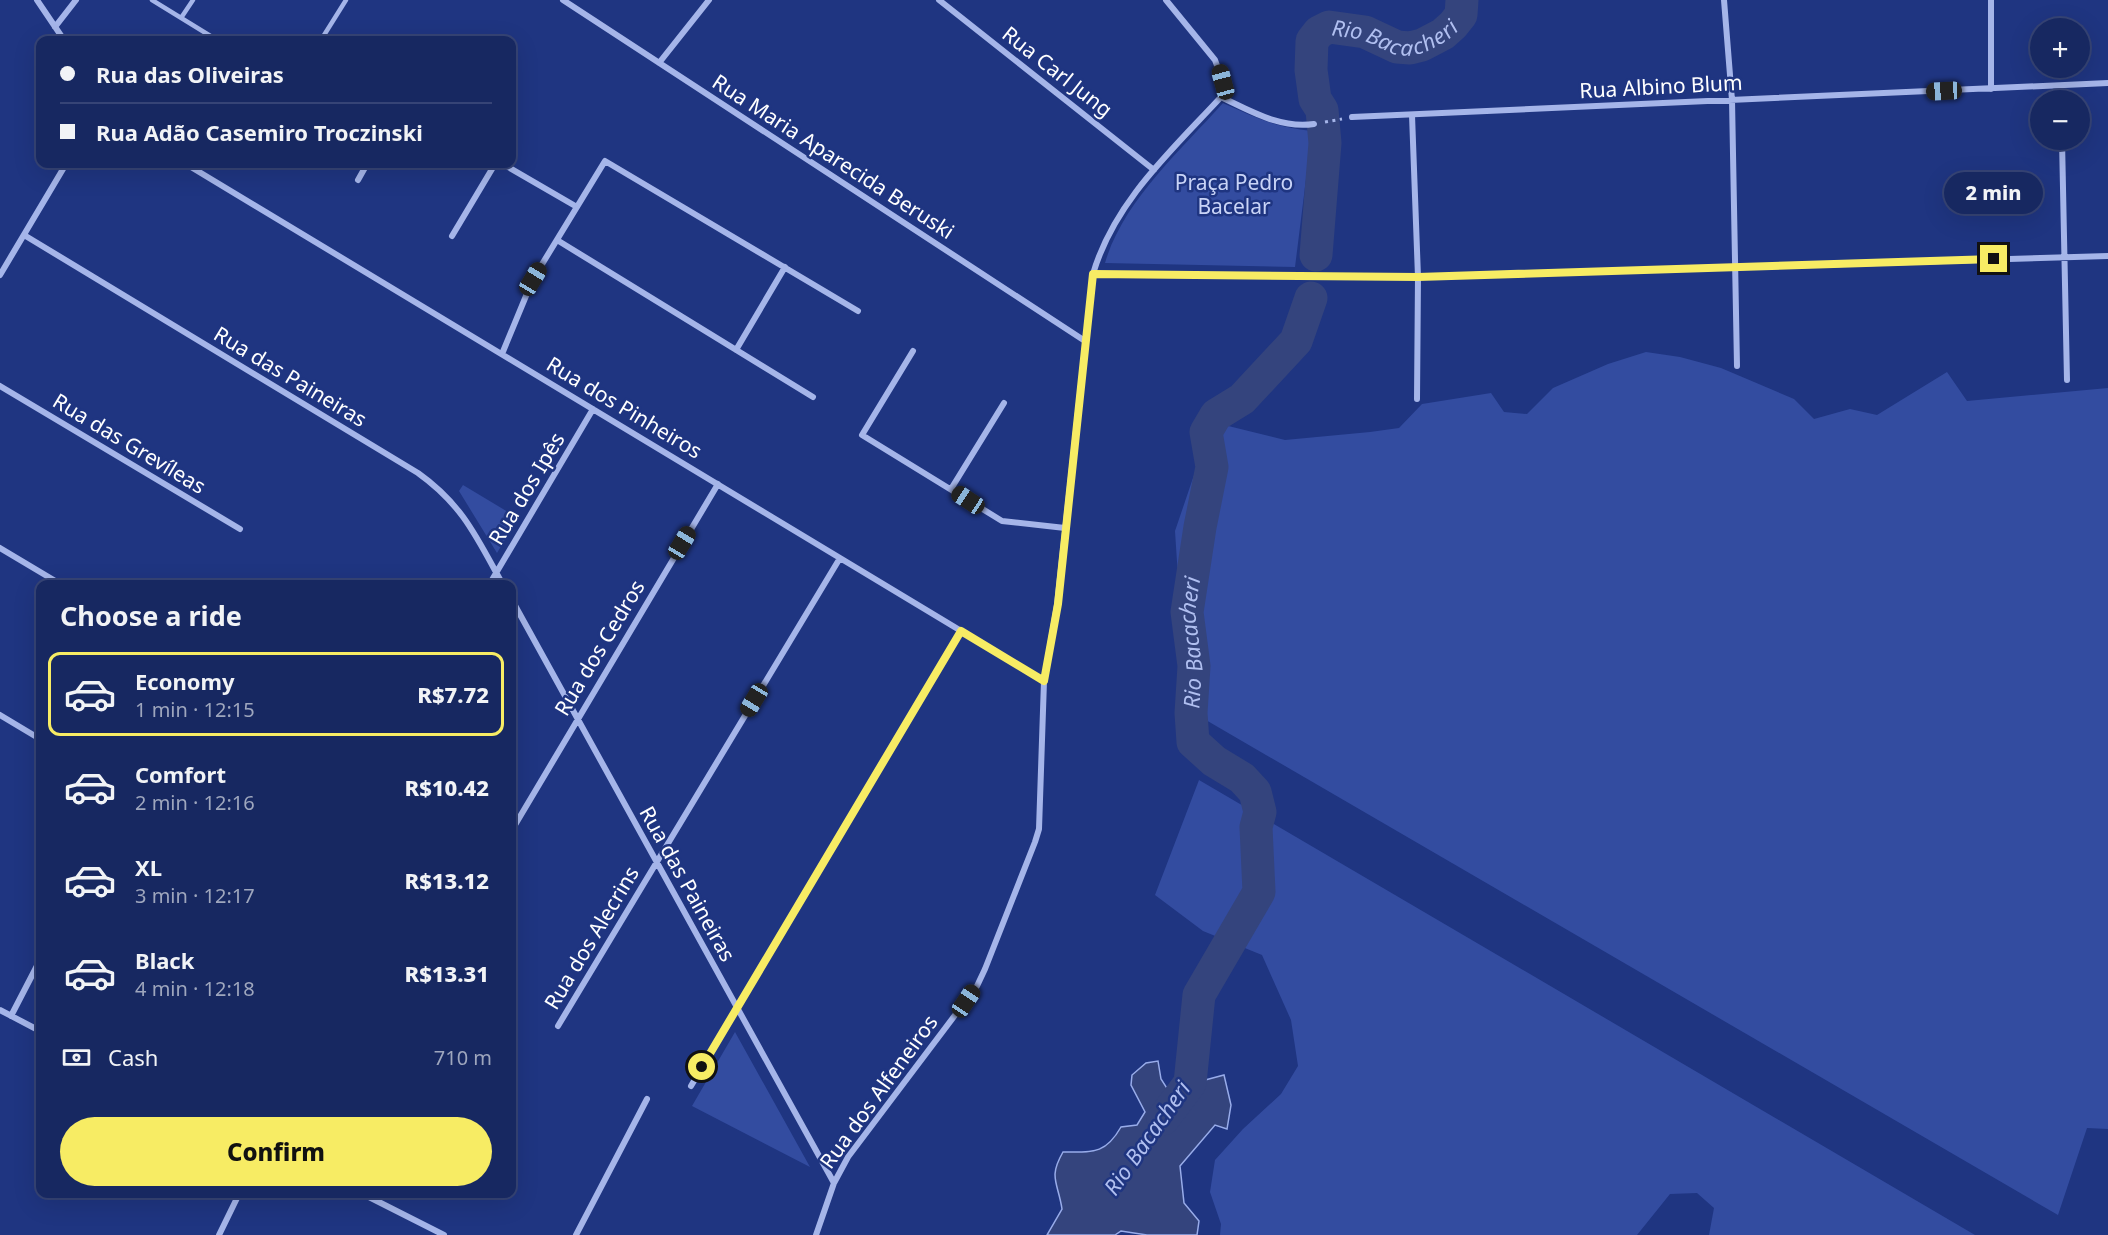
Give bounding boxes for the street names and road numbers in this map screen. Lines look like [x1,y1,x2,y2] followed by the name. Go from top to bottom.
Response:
[997,19,1118,123] street label: Rua Carl Jung
[707,67,960,245] street label: Rua Maria Aparecida Beruski
[1579,68,1743,104] street label: Rua Albino Blum
[209,319,372,433] street label: Rua das Paineiras
[542,350,707,465] street label: Rua dos Pinheiros
[48,386,211,500] street label: Rua das Grevíleas
[482,427,571,550] street label: Rua dos Ipês
[548,575,651,720] street label: Rua dos Cedros
[634,801,742,966] street label: Rua das Paineiras
[537,861,645,1014] street label: Rua dos Alecrins
[813,1009,943,1174] street label: Rua dos Alfeneiros

